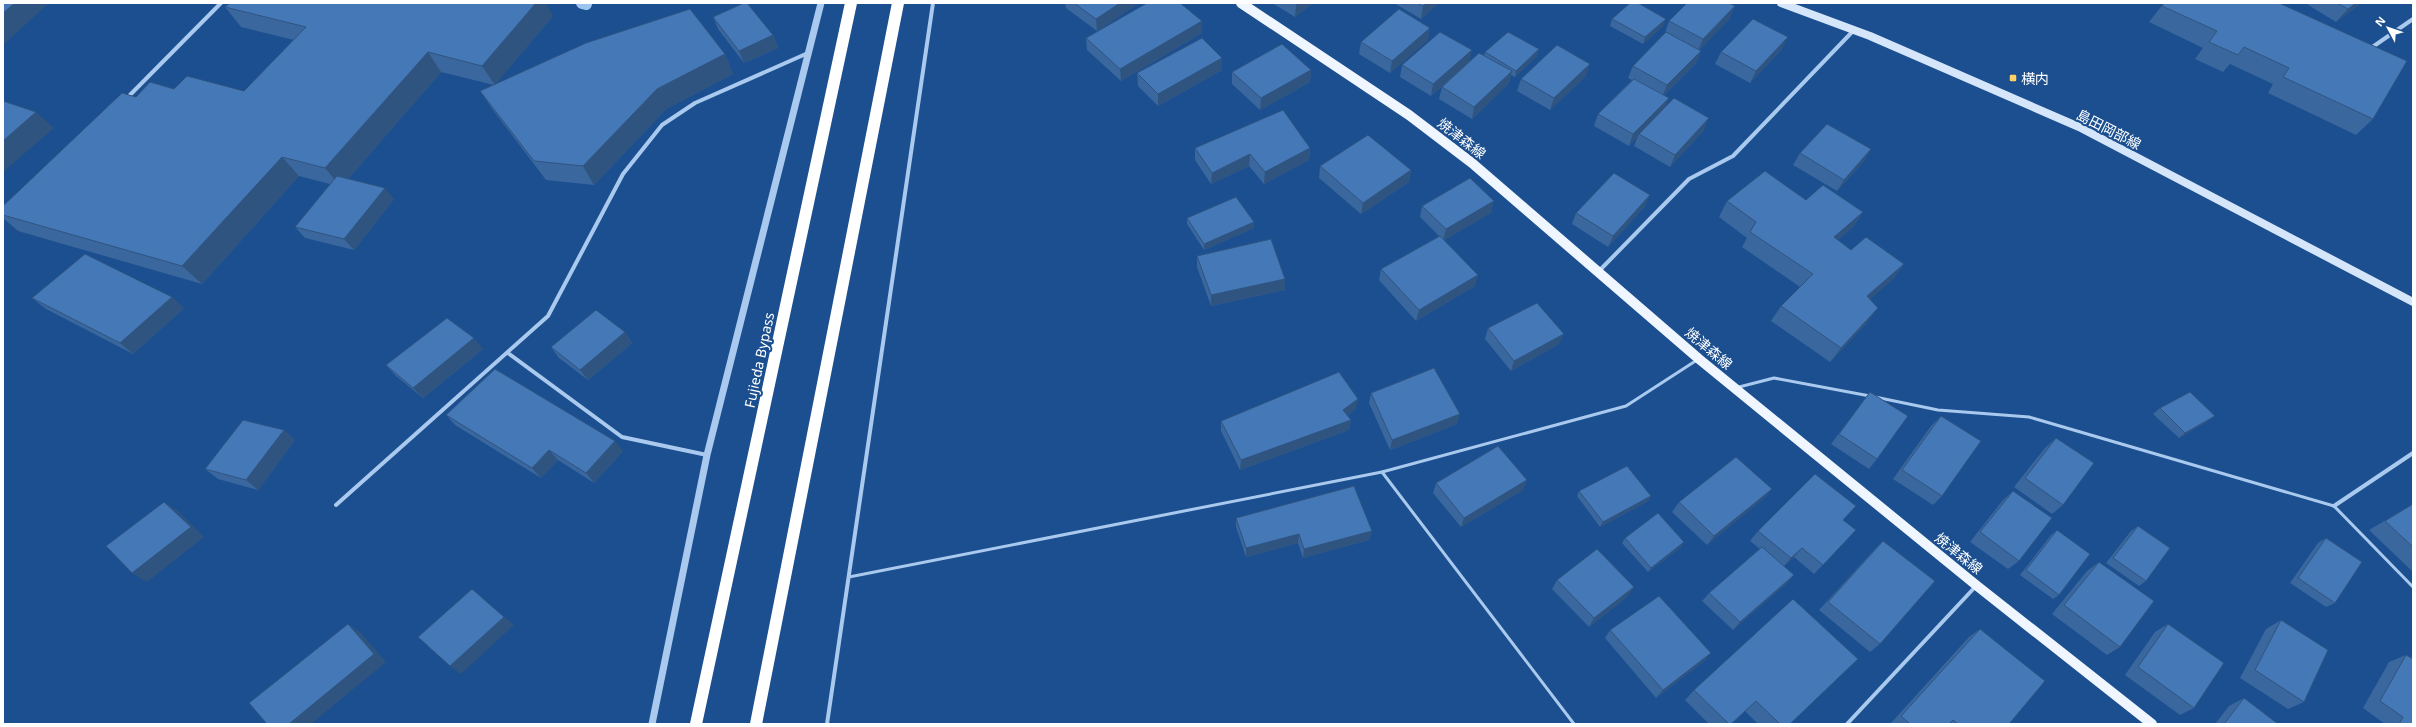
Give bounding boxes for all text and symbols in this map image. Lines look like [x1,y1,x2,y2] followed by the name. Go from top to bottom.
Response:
[2368,8,2408,48] north arrow
[2371,13,2389,30] text: N
[2021,69,2049,88] place label: 横内
[2008,73,2018,83] marker: 横内
[2074,105,2144,153] street label: 島田岡部線
[1434,113,1490,163] street label: 焼津森線
[740,310,778,410] street label: Fujieda Bypass
[1681,323,1737,373] street label: 焼津森線
[1931,528,1987,578] street label: 焼津森線

